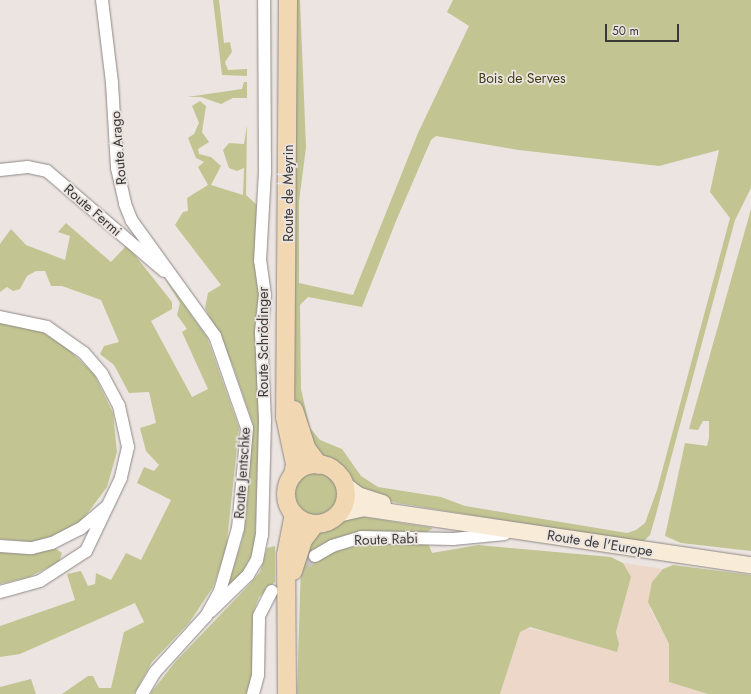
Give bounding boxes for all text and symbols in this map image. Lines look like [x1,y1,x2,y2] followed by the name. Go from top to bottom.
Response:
[607,16,681,42] scale bar
[612,22,639,40] text: 50 m
[478,70,566,86] park label: Bois de Serves
[106,110,130,186] street label: Route Arago
[280,144,296,242] street label: Route de Meyrin
[61,180,125,240] street label: Route Fermi
[255,287,271,397] street label: Route Schrödinger
[230,427,254,519] street label: Route Jentschke
[546,526,654,560] street label: Route de l'Europe
[354,529,418,549] street label: Route Rabi

